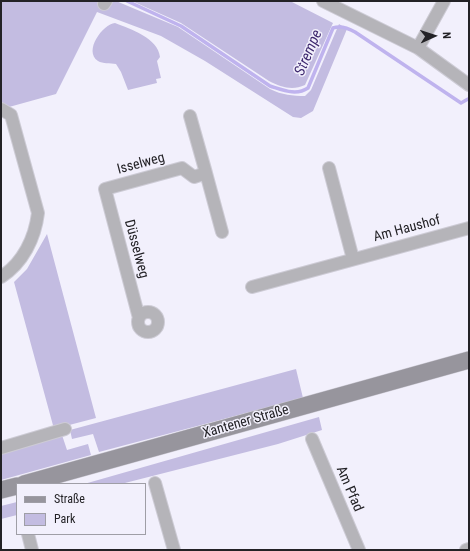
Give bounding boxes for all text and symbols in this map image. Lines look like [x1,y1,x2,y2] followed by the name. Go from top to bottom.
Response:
[414,16,454,56] north arrow
[291,27,327,79] water label: Strempe
[440,32,453,39] text: N
[115,150,167,178] street label: Isselweg
[372,212,442,246] street label: Am Haushof
[120,218,152,280] street label: Düsselweg
[201,402,291,442] street label: Xantener Straße
[332,464,366,514] street label: Am Pfad
[16,483,146,535] legend
[54,492,85,506] text: Straße
[54,512,75,526] text: Park

